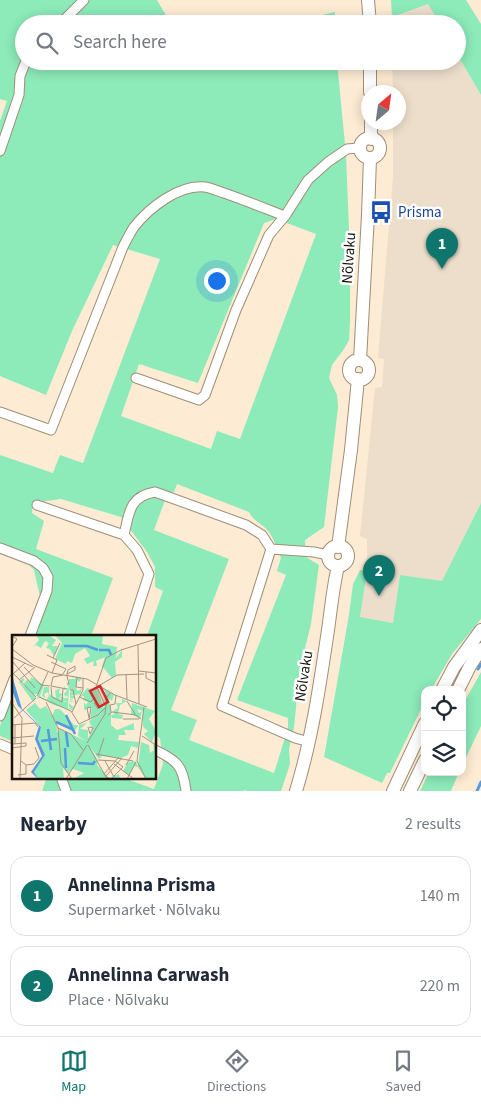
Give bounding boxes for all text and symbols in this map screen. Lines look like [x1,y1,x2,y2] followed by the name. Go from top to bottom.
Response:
[15,15,466,70] search box
[33,29,61,57] icon: search
[73,29,167,56] text: Search here
[361,85,406,130] north arrow
[368,199,394,225] bus stop icon: Prisma
[398,202,442,223] place label: Prisma
[426,228,458,269] pin: 1
[337,232,361,284] street label: Nõlvaku
[204,268,230,294] your location
[363,555,395,596] pin: 2
[12,635,156,778] inset map
[290,649,318,703] street label: Nõlvaku
[421,686,466,776] map controls
[421,686,466,731] button: locate
[421,731,466,776] button: layers
[20,809,87,839] text: Nearby
[405,813,461,835] text: 2 results
[68,872,216,899] text: Annelinna Prisma
[33,885,41,907] text: 1
[420,885,460,907] text: 140 m
[68,899,220,921] text: Supermarket · Nõlvaku
[68,962,229,989] text: Annelinna Carwash
[33,975,41,997] text: 2
[420,975,460,997] text: 220 m
[68,989,169,1011] text: Place · Nõlvaku
[60,1047,88,1097] tab: Map
[207,1047,266,1097] tab: Directions
[386,1047,421,1097] tab: Saved

